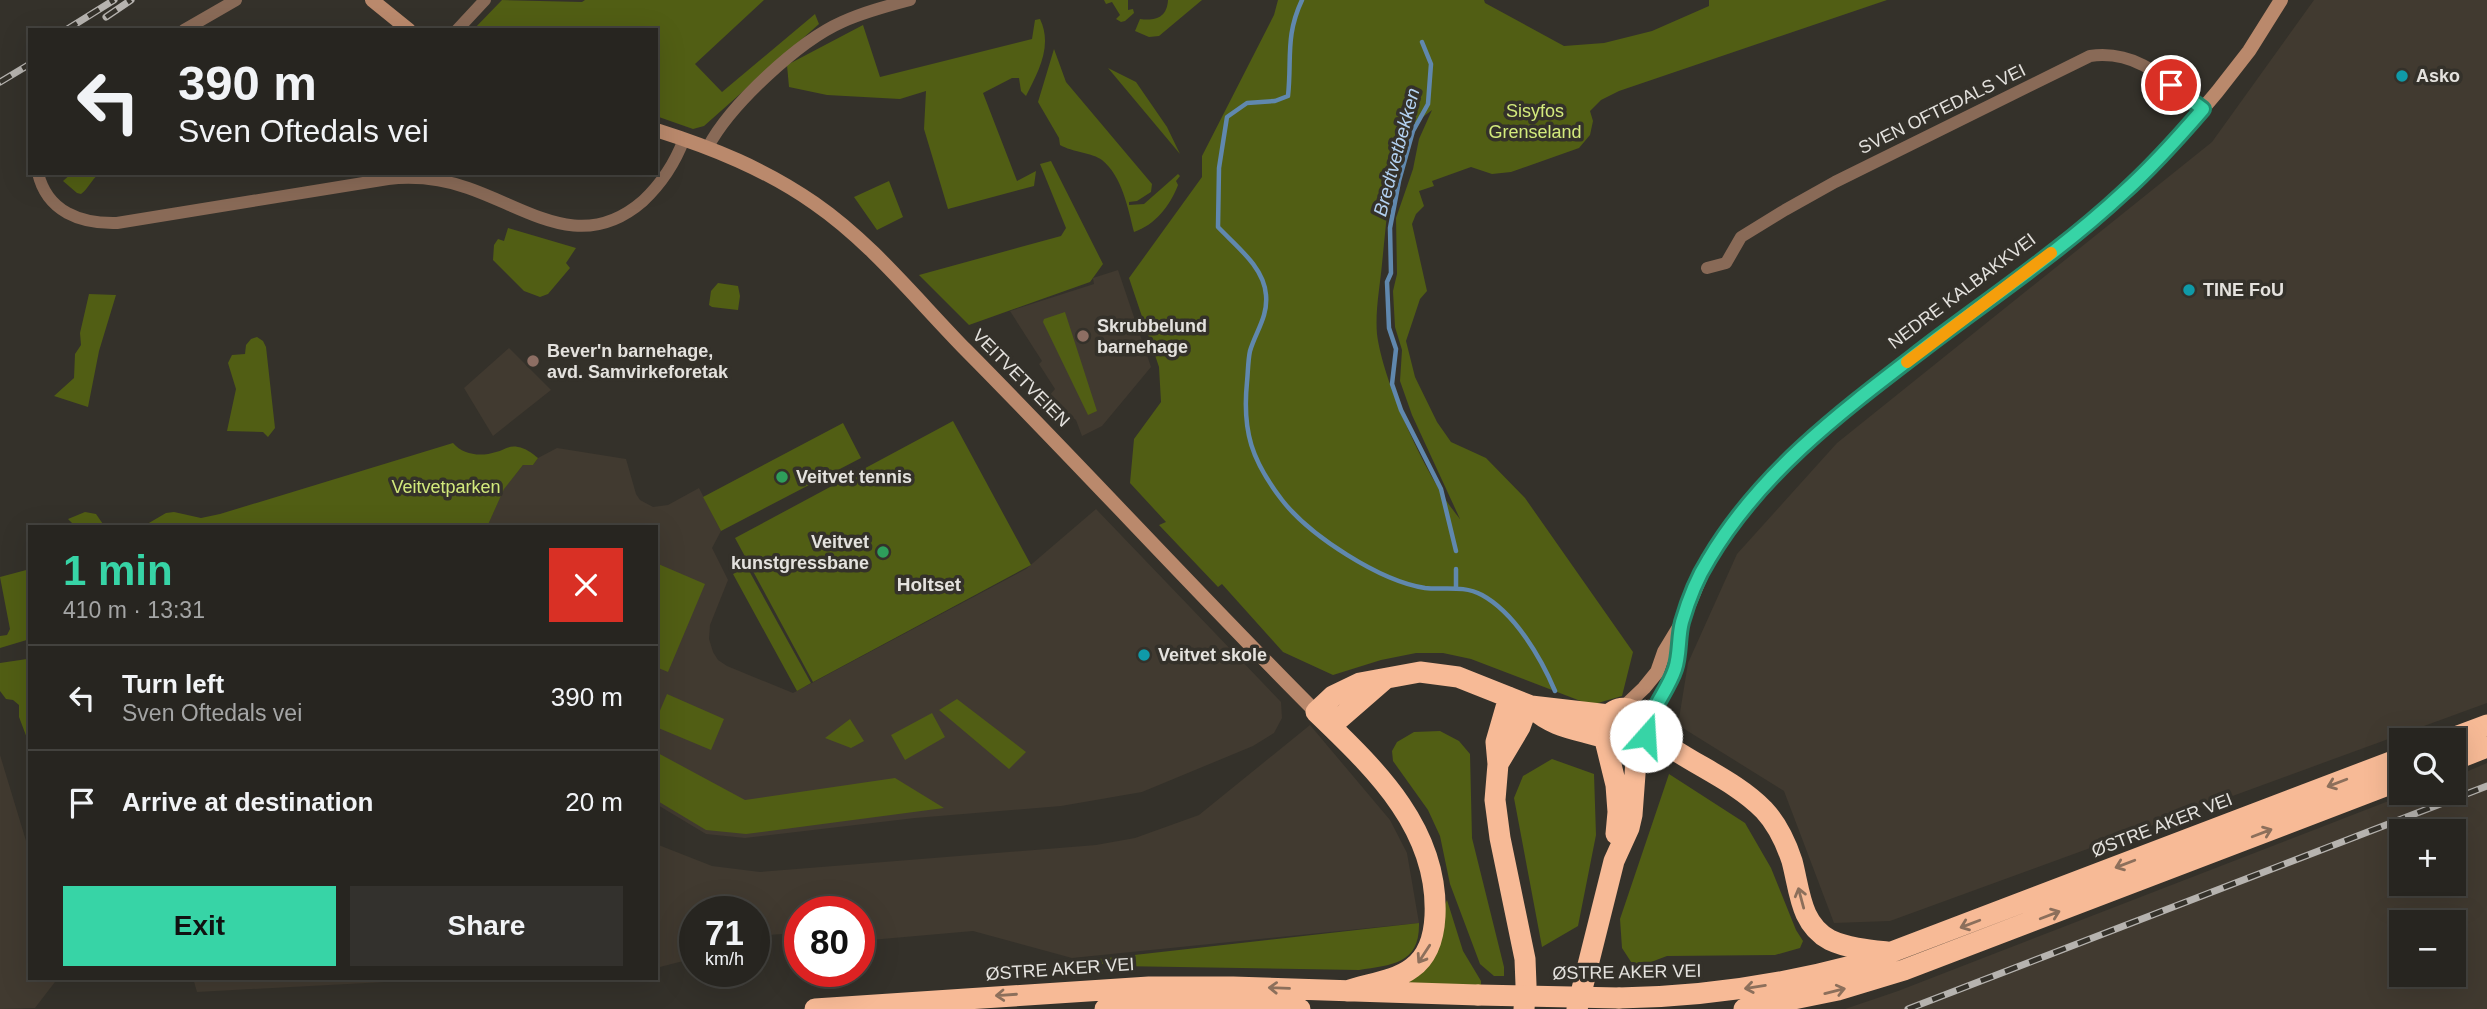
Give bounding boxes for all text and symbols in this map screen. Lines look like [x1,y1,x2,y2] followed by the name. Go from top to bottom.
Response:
[2141,55,2201,115] pin
[63,56,154,147] icon: left
[178,56,317,110] text: 390 m
[1855,60,2029,158] street label: SVEN OFTEDALS VEI
[2152,66,2190,104] icon: arrive
[2416,66,2460,86] place label: Asko
[2394,68,2410,84] marker: Asko
[1369,86,1424,219] water label: Bredtvetbekken
[1488,101,1582,142] park label: Sisyfos Grenseland
[178,113,429,149] text: Sven Oftedals vei
[1884,229,2040,353] street label: NEDRE KALBAKKVEI
[2203,280,2284,300] place label: TINE FoU
[2181,282,2197,298] marker: TINE FoU
[1097,316,1207,357] place label: Skrubbelund barnehage
[968,325,1074,431] street label: VEITVETVEIEN
[1075,328,1091,344] marker: Skrubbelund barnehage
[547,341,729,382] place label: Bever'n barnehage, avd. Samvirkeforetak
[525,353,541,369] marker: Bever'n barnehage, avd. Samvirkeforetak
[796,467,912,487] place label: Veitvet tennis
[774,469,790,485] marker: Veitvet tennis
[391,477,501,497] park label: Veitvetparken
[731,532,869,573] place label: Veitvet kunstgressbane
[875,544,891,560] marker: Veitvet kunstgressbane
[63,547,173,594] text: 1 min
[549,548,623,622] button: close
[897,574,962,595] district label: Holtset
[63,597,205,623] text: 410 m · 13:31
[1158,645,1267,665] place label: Veitvet skole
[1136,647,1152,663] marker: Veitvet skole
[122,669,224,699] text: Turn left
[63,679,101,717] icon: left
[551,682,623,712] text: 390 m
[1609,699,1683,773] position arrow
[122,700,302,726] text: Sven Oftedals vei
[2389,728,2466,987] map controls
[2389,728,2466,805] button: search
[2327,777,2349,790] one-way arrow
[63,784,101,822] icon: arrive
[122,787,373,817] text: Arrive at destination
[565,787,623,817] text: 20 m
[2089,789,2235,861] street label: ØSTRE AKER VEI
[2389,819,2466,896] button: +
[2251,826,2272,839] one-way arrow
[2114,859,2136,872] one-way arrow
[63,886,336,966] button: Exit
[350,886,623,966] button: Share
[1793,887,1806,909] one-way arrow
[784,896,875,987] speed limit sign: 80
[2038,908,2060,921] one-way arrow
[2389,910,2466,987] button: −
[705,913,744,952] text: 71
[1960,918,1982,931] one-way arrow
[1416,943,1430,963] one-way arrow
[705,949,744,969] text: km/h
[985,954,1135,984] street label: ØSTRE AKER VEI
[1552,961,1702,983] street label: ØSTRE AKER VEI
[1744,981,1767,994] one-way arrow
[1268,982,1291,995] one-way arrow
[1823,984,1846,997] one-way arrow
[995,989,1018,1002] one-way arrow

